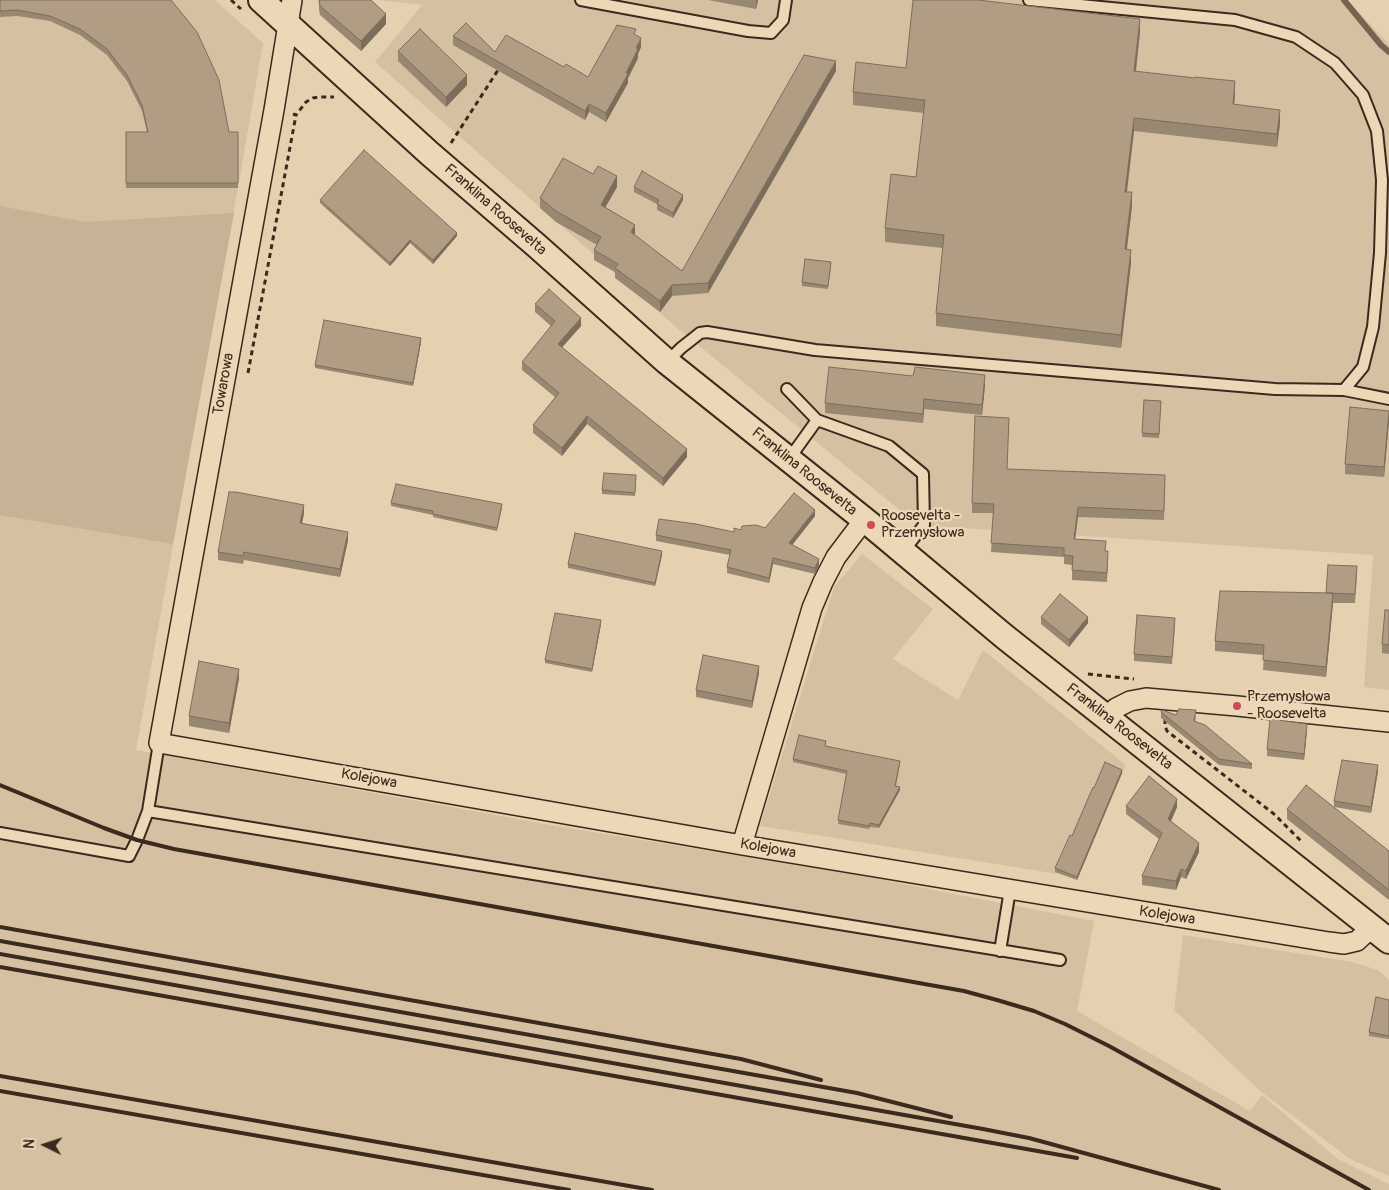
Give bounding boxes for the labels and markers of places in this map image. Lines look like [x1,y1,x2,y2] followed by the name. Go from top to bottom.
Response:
[881,507,965,542] place label: Roosevelta - Przemysłowa
[865,519,877,531] marker: Roosevelta - Przemysłowa
[1247,688,1331,723] place label: Przemysłowa - Roosevelta
[1231,700,1243,712] marker: Przemysłowa - Roosevelta

